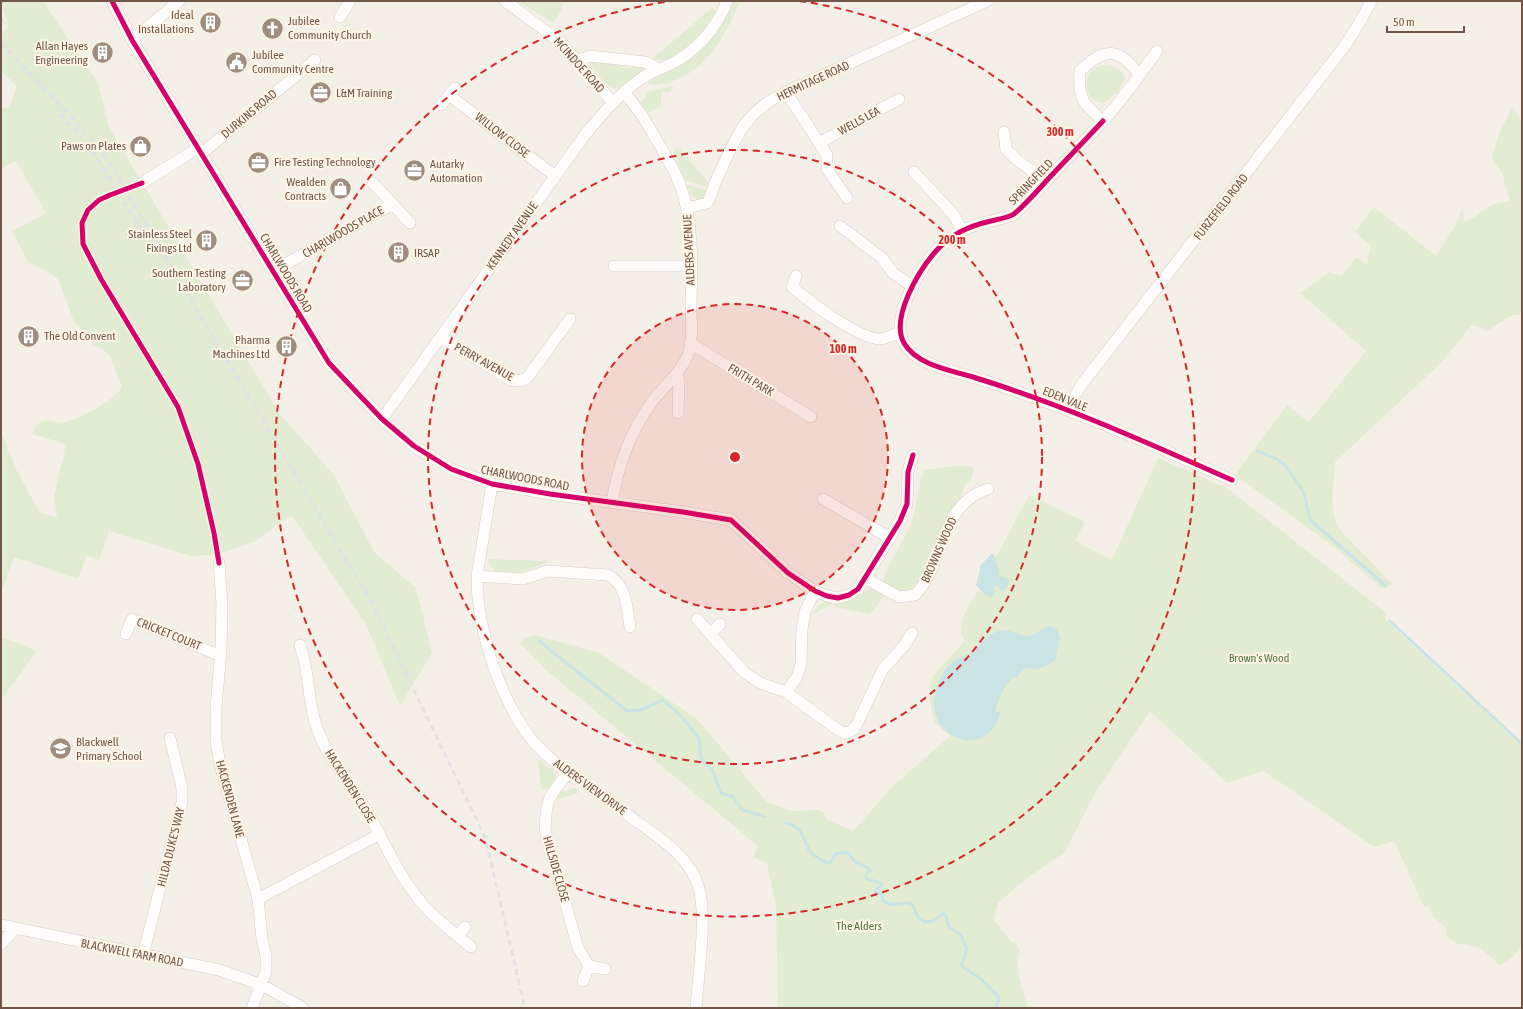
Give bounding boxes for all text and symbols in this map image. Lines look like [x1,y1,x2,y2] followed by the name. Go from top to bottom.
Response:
[138,8,195,36] place label: Ideal Installations
[1387,8,1464,34] scale bar
[197,9,223,35] building icon: Ideal Installations
[288,14,372,42] place label: Jubilee Community Church
[259,15,285,41] church icon: Jubilee Community Church
[1393,15,1415,29] text: 50 m
[551,34,608,96] street label: MCINDOE ROAD
[35,39,89,67] place label: Allan Hayes Engineering
[90,40,116,66] building icon: Allan Hayes Engineering
[252,48,334,76] place label: Jubilee Community Centre
[223,49,249,75] public building icon: Jubilee Community Centre
[774,58,852,104] street label: HERMITAGE ROAD
[307,80,333,106] office icon: L&M Training
[336,86,393,100] place label: L&M Training
[218,87,280,141] street label: DURKINS ROAD
[836,104,882,138] street label: WELLS LEA
[472,109,532,161] street label: WILLOW CLOSE
[1046,125,1074,139] text: 300 m
[128,133,154,159] shop icon: Paws on Plates
[61,139,126,153] place label: Paws on Plates
[245,149,271,175] office icon: Fire Testing Technology
[274,155,376,169] place label: Fire Testing Technology
[1006,156,1056,208] street label: SPRINGFIELD
[430,157,483,185] place label: Autarky Automation
[402,158,428,184] office icon: Autarky Automation
[1191,171,1251,243] street label: FURZEFIELD ROAD
[285,175,326,203] place label: Wealden Contracts
[328,176,354,202] shop icon: Wealden Contracts
[483,199,541,273] street label: KENNEDY AVENUE
[300,203,386,261] street label: CHARLWOODS PLACE
[680,214,698,286] street label: ALDERS AVENUE
[128,227,193,255] place label: Stainless Steel Fixings Ltd
[194,228,220,254] building icon: Stainless Steel Fixings Ltd
[257,231,315,315] street label: CHARLWOODS ROAD
[938,233,966,247] text: 200 m
[385,240,411,266] building icon: IRSAP
[414,246,440,260] place label: IRSAP
[152,266,227,294] place label: Southern Testing Laboratory
[229,267,255,293] office icon: Southern Testing Laboratory
[16,323,42,349] building icon: The Old Convent
[44,329,116,343] place label: The Old Convent
[213,333,270,361] place label: Pharma Machines Ltd
[273,334,299,360] building icon: Pharma Machines Ltd
[452,340,516,384] street label: PERRY AVENUE
[829,342,857,356] text: 100 m
[726,361,777,399] street label: FRITH PARK
[1041,384,1089,414] street label: EDEN VALE
[728,450,742,464] centre of rings
[480,463,571,493] street label: CHARLWOODS ROAD
[918,515,960,585] street label: BROWNS WOOD
[135,615,204,654] street label: CRICKET COURT
[1229,651,1289,665] park label: Brown's Wood
[76,735,143,763] place label: Blackwell Primary School
[48,736,74,762] school or university icon: Blackwell Primary School
[322,747,378,825] street label: HACKENDEN CLOSE
[551,756,629,818] street label: ALDERS VIEW DRIVE
[213,759,247,839] street label: HACKENDEN LANE
[154,805,188,888] street label: HILDA DUKE'S WAY
[540,834,572,904] street label: HILLSIDE CLOSE
[836,919,882,933] park label: The Alders
[80,936,185,970] street label: BLACKWELL FARM ROAD

